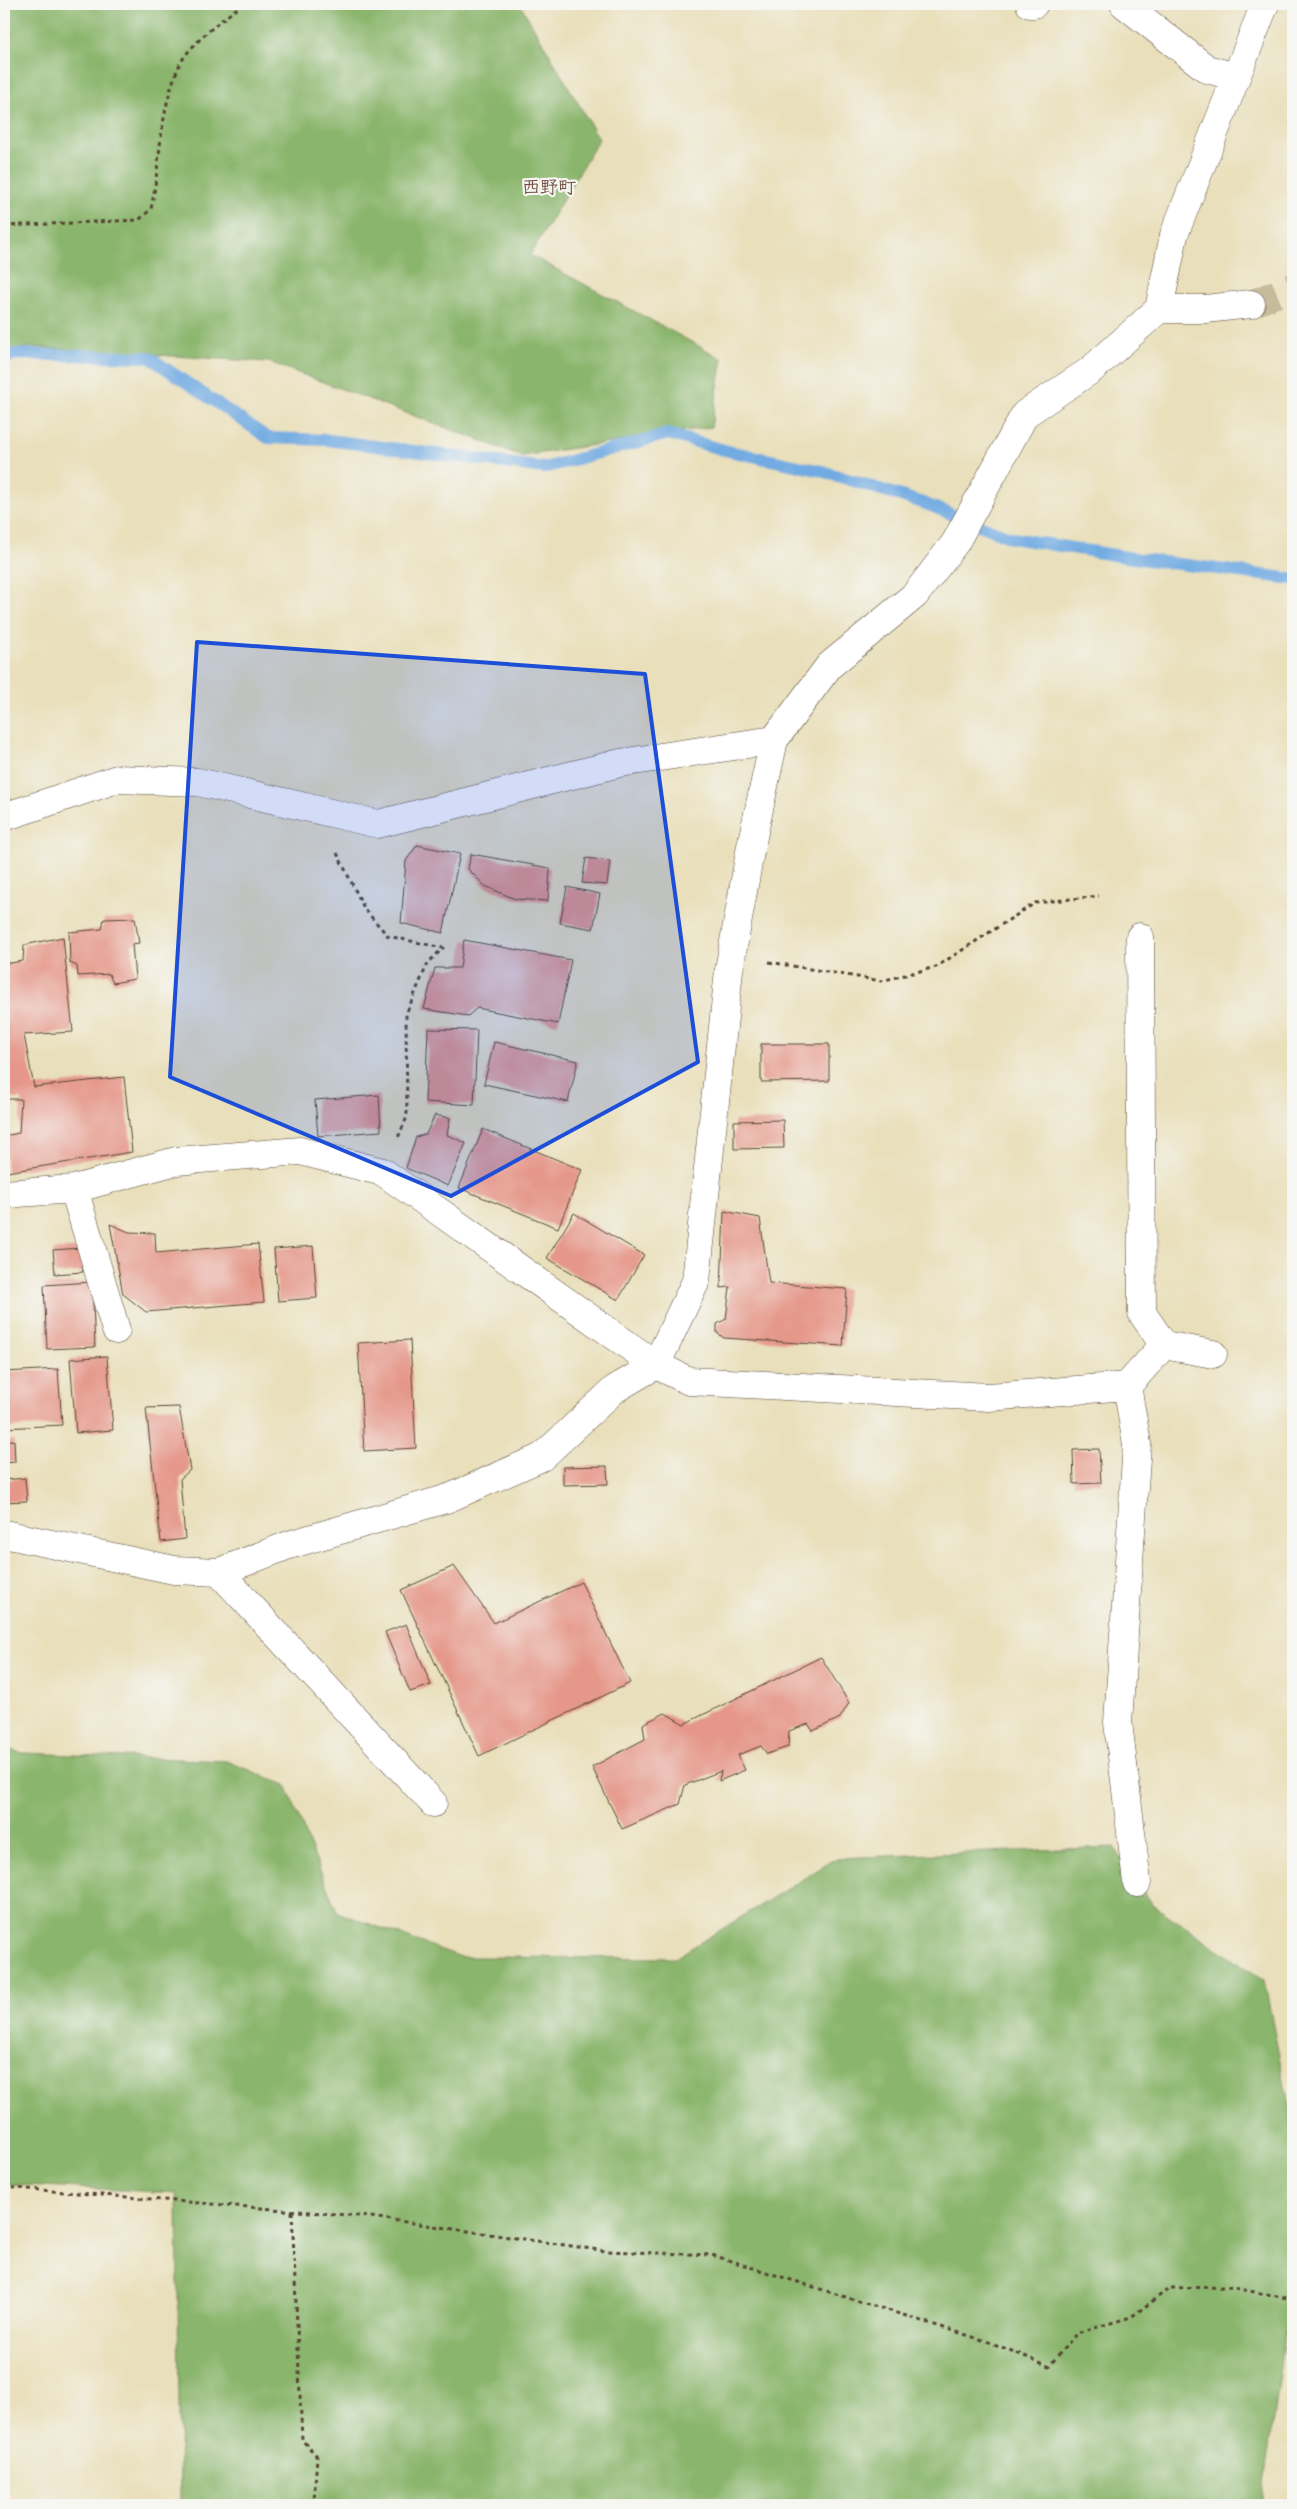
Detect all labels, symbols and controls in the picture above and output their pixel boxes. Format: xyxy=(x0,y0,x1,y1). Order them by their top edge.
district label: 西野町 xyxy=(522,175,576,200)

